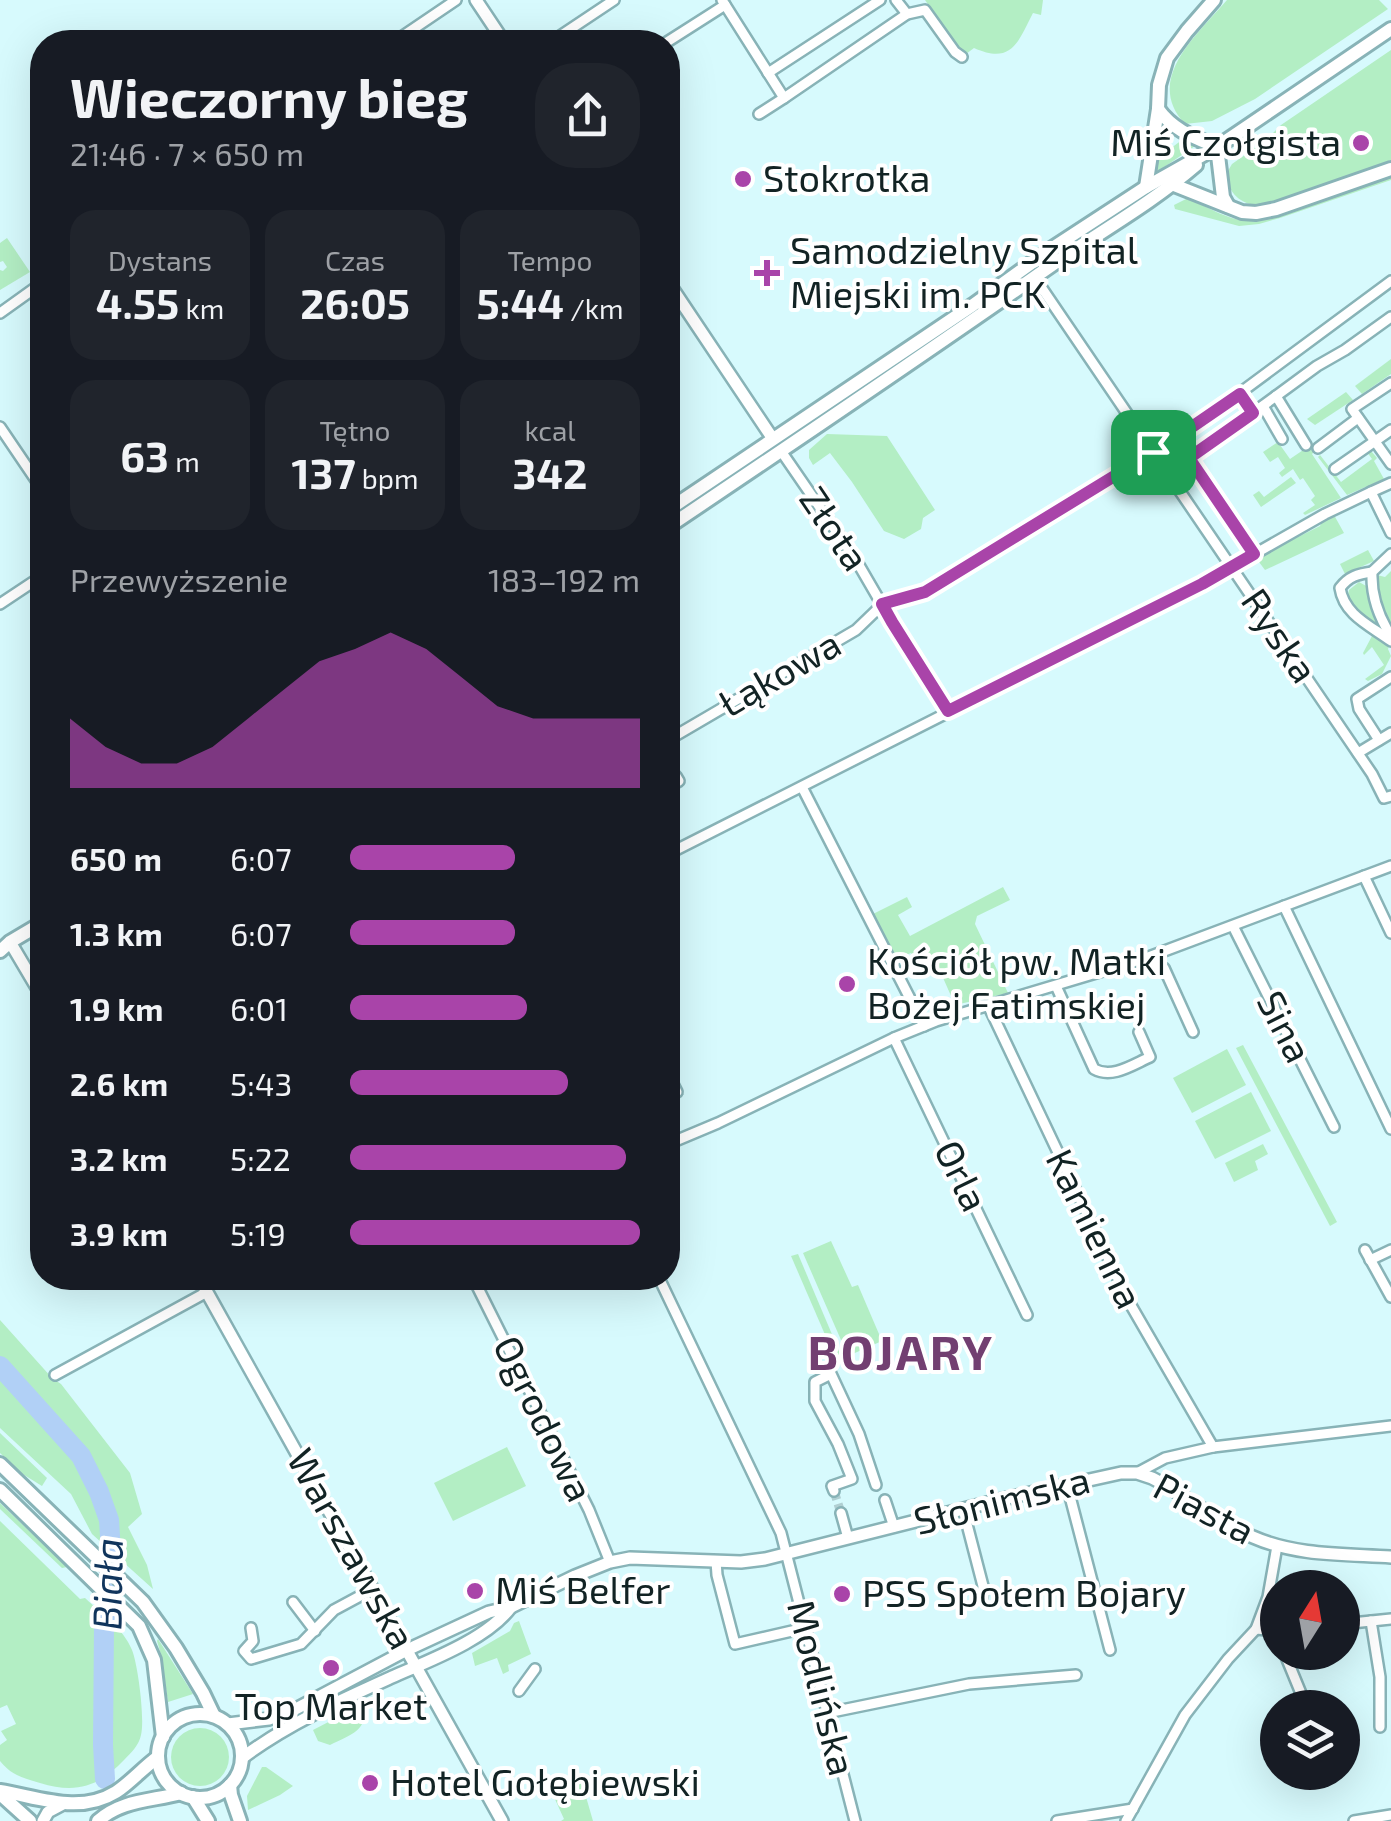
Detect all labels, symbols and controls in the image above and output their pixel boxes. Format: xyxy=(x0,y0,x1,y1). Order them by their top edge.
text: Wieczorny bieg xyxy=(70,63,468,129)
button: share xyxy=(535,63,640,168)
place label: Miś Czołgista xyxy=(1110,118,1341,164)
marker: Miś Czołgista xyxy=(1350,132,1372,154)
text: 21:46 · 7 × 650 m xyxy=(70,134,304,172)
place label: Stokrotka xyxy=(763,154,930,200)
marker: Stokrotka xyxy=(732,168,754,190)
place label: Samodzielny Szpital Miejski im. PCK xyxy=(790,226,1138,316)
text: Dystans xyxy=(108,243,212,277)
text: Czas xyxy=(325,243,385,277)
text: Tempo xyxy=(508,243,592,277)
marker: Samodzielny Szpital Miejski im. PCK xyxy=(754,260,780,286)
text: 4.55 xyxy=(96,277,179,327)
text: 26:05 xyxy=(300,277,410,327)
text: 5:44 xyxy=(476,277,564,327)
text: km xyxy=(179,291,224,325)
text: /km xyxy=(564,291,624,325)
pin xyxy=(1111,410,1196,495)
text: Tętno xyxy=(319,413,391,447)
text: kcal xyxy=(524,413,576,447)
icon: arrive xyxy=(1126,425,1181,480)
text: 63 xyxy=(120,430,169,480)
text: m xyxy=(169,444,200,478)
text: 137 xyxy=(291,447,356,497)
text: 342 xyxy=(513,447,587,497)
text: bpm xyxy=(356,461,419,495)
street label: Złota xyxy=(791,477,880,578)
text: Przewyższenie xyxy=(70,560,288,598)
text: 183–192 m xyxy=(488,560,640,598)
street label: Ryska xyxy=(1233,579,1329,690)
street label: Łąkowa xyxy=(710,619,848,725)
text: 650 m xyxy=(70,839,162,877)
text: 6:07 xyxy=(230,839,292,877)
text: 1.3 km xyxy=(70,914,163,952)
text: 6:07 xyxy=(230,914,292,952)
place label: Kościół pw. Matki Bożej Fatimskiej xyxy=(867,937,1166,1027)
marker: Kościół pw. Matki Bożej Fatimskiej xyxy=(836,973,858,995)
street label: Sina xyxy=(1249,983,1323,1069)
text: 1.9 km xyxy=(70,989,164,1027)
text: 6:01 xyxy=(230,989,288,1027)
text: 2.6 km xyxy=(70,1064,168,1102)
text: 5:43 xyxy=(230,1064,292,1102)
street label: Orla xyxy=(926,1132,999,1218)
text: 3.2 km xyxy=(70,1139,168,1177)
text: 5:22 xyxy=(230,1139,291,1177)
street label: Kamienna xyxy=(1038,1141,1154,1315)
text: 3.9 km xyxy=(70,1214,168,1252)
text: 5:19 xyxy=(230,1214,286,1252)
district label: BOJARY xyxy=(808,1322,994,1380)
street label: Ogrodowa xyxy=(485,1328,605,1508)
street label: Warszawska xyxy=(279,1440,427,1656)
street label: Słonimska xyxy=(909,1455,1094,1543)
street label: Piasta xyxy=(1147,1462,1263,1553)
water label: Biała xyxy=(81,1537,131,1631)
place label: Miś Belfer xyxy=(495,1566,670,1612)
place label: PSS Społem Bojary xyxy=(862,1569,1186,1615)
north arrow xyxy=(1260,1570,1360,1670)
map controls xyxy=(1260,1570,1360,1790)
marker: Miś Belfer xyxy=(464,1580,486,1602)
marker: PSS Społem Bojary xyxy=(831,1583,853,1605)
street label: Modlińska xyxy=(779,1595,867,1780)
marker: Top Market xyxy=(320,1657,342,1679)
place label: Top Market xyxy=(234,1682,428,1728)
button: layers xyxy=(1260,1690,1360,1790)
place label: Hotel Gołębiewski xyxy=(390,1758,700,1804)
marker: Hotel Gołębiewski xyxy=(359,1772,381,1794)

